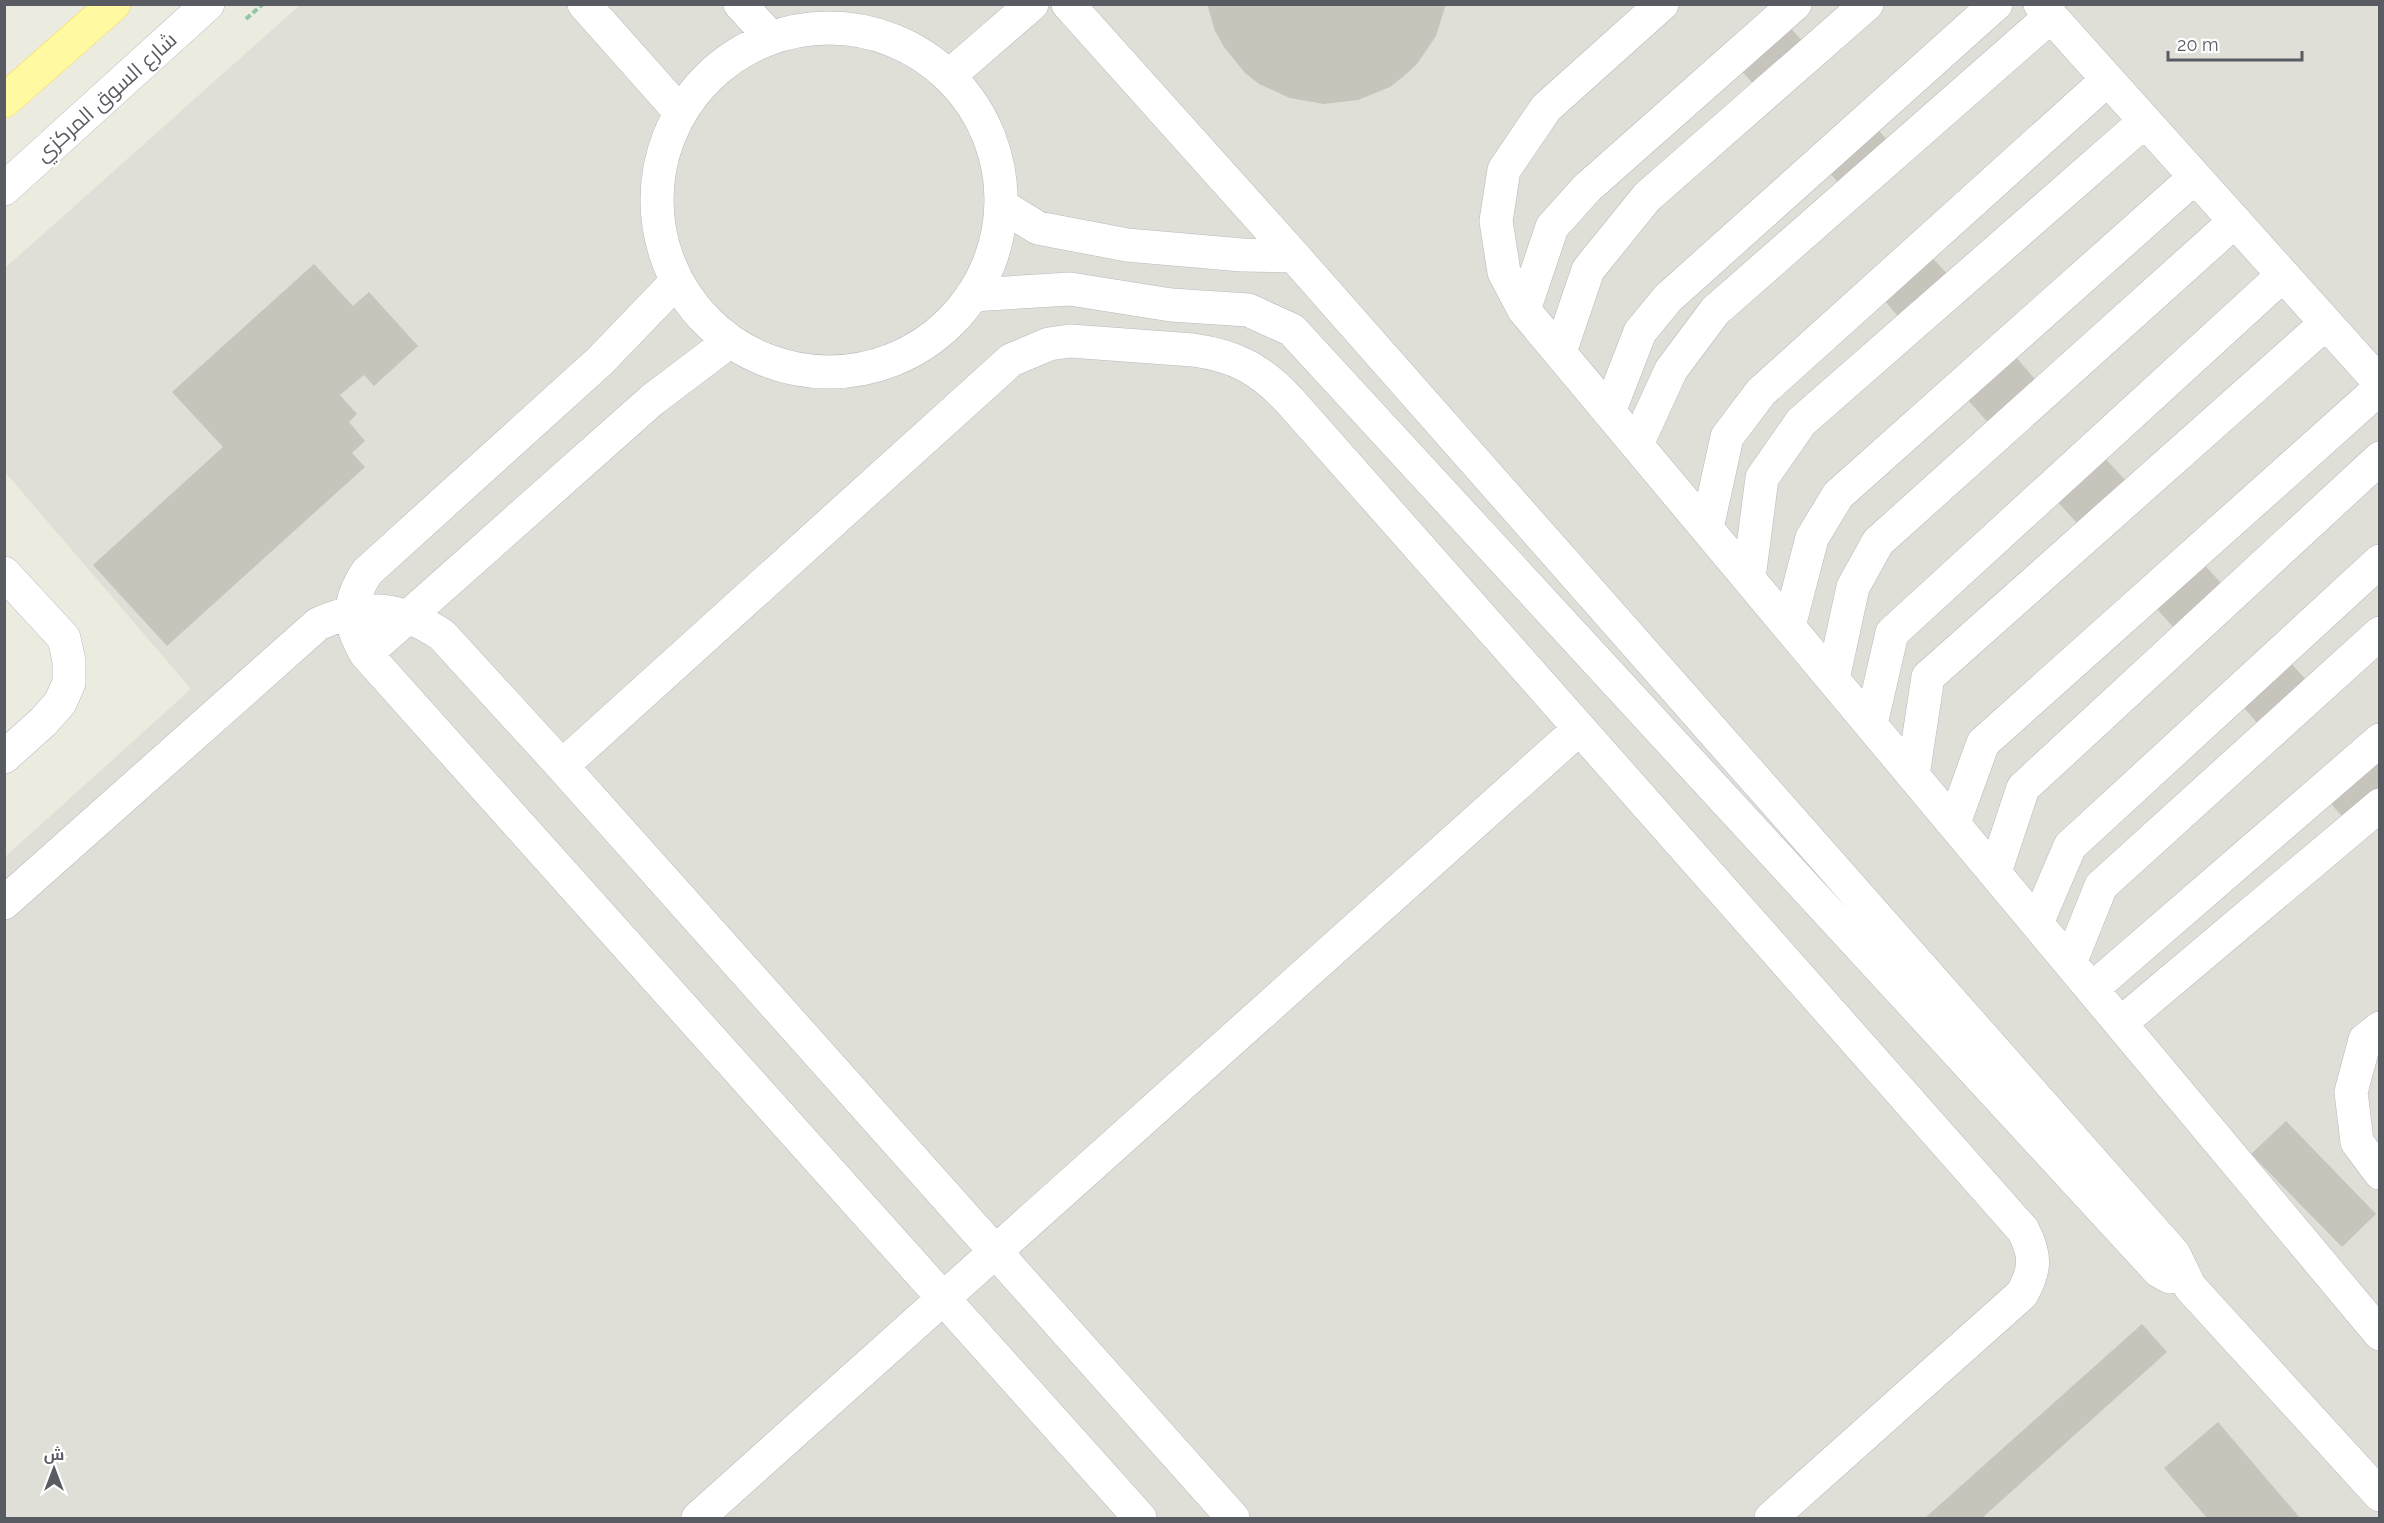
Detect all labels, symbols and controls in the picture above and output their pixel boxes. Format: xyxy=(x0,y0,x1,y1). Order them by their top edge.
scale bar xyxy=(2168,24,2302,62)
street label: شارع السوق المركزي xyxy=(30,27,184,170)
text: 20 m xyxy=(2177,34,2219,55)
north arrow xyxy=(24,1439,84,1499)
text: ش xyxy=(44,1445,64,1464)

